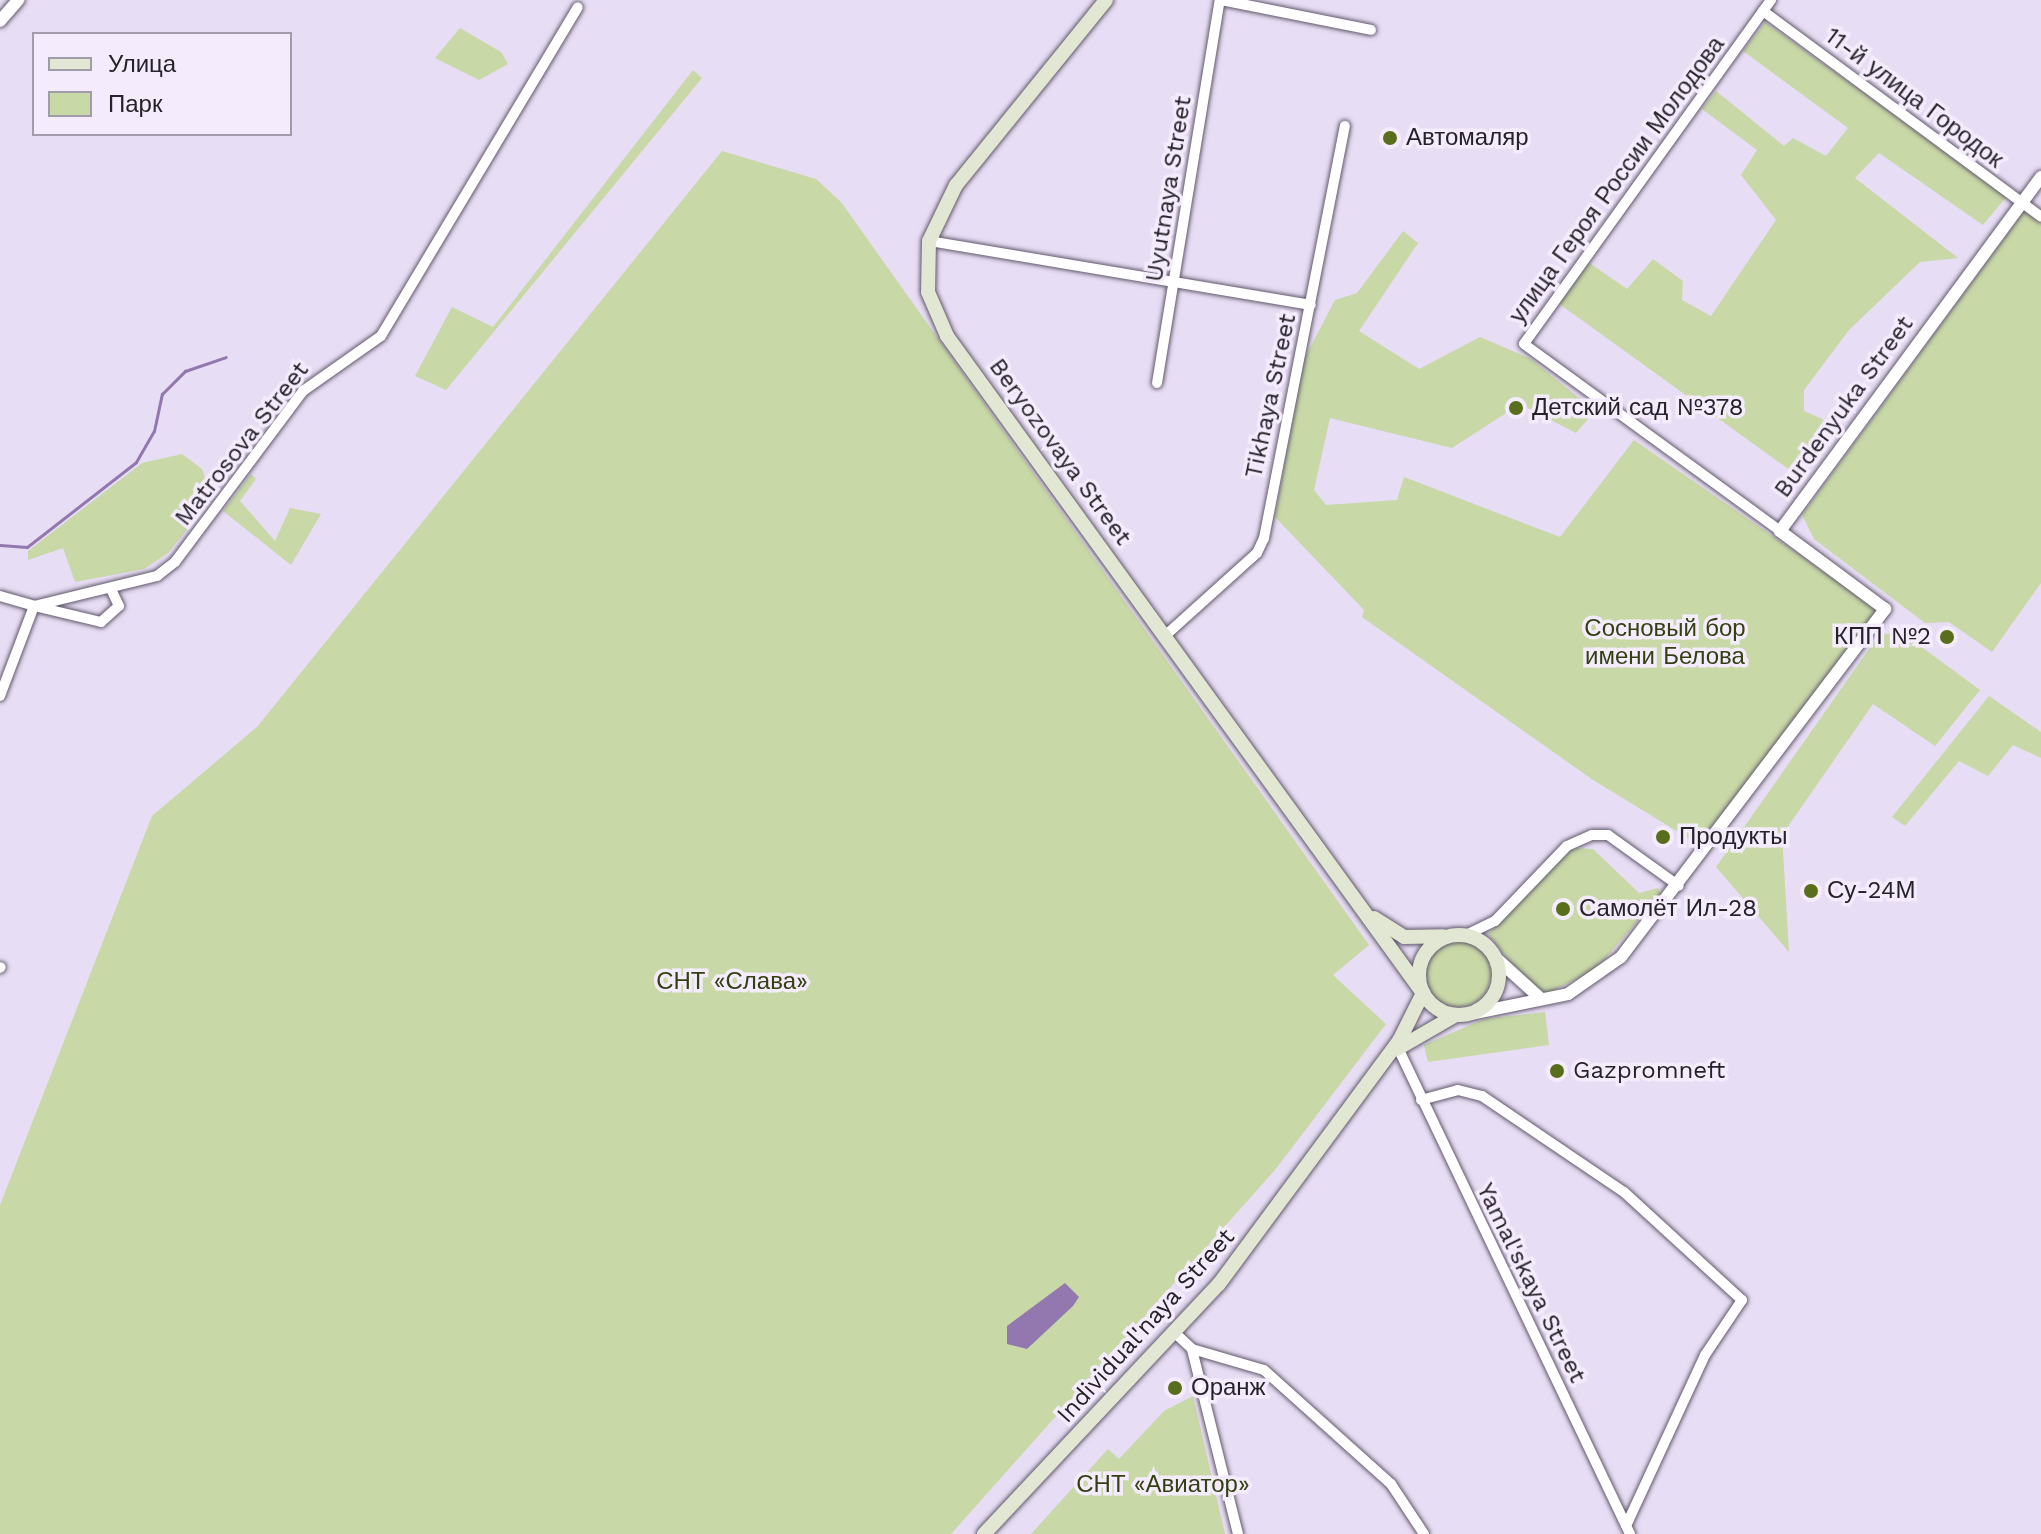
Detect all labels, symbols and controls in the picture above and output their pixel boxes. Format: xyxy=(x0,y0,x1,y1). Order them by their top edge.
street label: 11-й улица Городок xyxy=(1819,22,2009,174)
street label: улица Героя России Молодова xyxy=(1503,31,1731,329)
legend xyxy=(32,32,292,136)
text: Улица xyxy=(108,50,176,78)
text: Парк xyxy=(108,90,162,118)
street label: Uyutnaya Street xyxy=(1140,94,1198,284)
place label: Автомаляр xyxy=(1406,124,1528,152)
marker: Автомаляр xyxy=(1381,129,1399,147)
street label: Burdenyuka Street xyxy=(1768,310,1920,504)
street label: Tikhaya Street xyxy=(1239,311,1303,481)
street label: Beryozovaya Street xyxy=(982,353,1138,551)
street label: Matrosova Street xyxy=(169,356,315,532)
place label: Детский сад №378 xyxy=(1532,394,1744,422)
marker: Детский сад №378 xyxy=(1507,399,1525,417)
park label: Сосновый бор имени Белова xyxy=(1584,615,1746,671)
place label: КПП №2 xyxy=(1834,623,1931,651)
marker: КПП №2 xyxy=(1938,628,1956,646)
place label: Продукты xyxy=(1679,823,1787,851)
marker: Продукты xyxy=(1654,828,1672,846)
place label: Су-24М xyxy=(1827,877,1916,905)
marker: Су-24М xyxy=(1802,882,1820,900)
place label: Самолёт Ил-28 xyxy=(1579,895,1757,923)
marker: Самолёт Ил-28 xyxy=(1554,900,1572,918)
park label: СНТ «Слава» xyxy=(656,968,808,996)
place label: Gazpromneft xyxy=(1573,1057,1725,1085)
marker: Gazpromneft xyxy=(1548,1062,1566,1080)
street label: Yamal'skaya Street xyxy=(1470,1178,1592,1388)
street label: Individual'naya Street xyxy=(1051,1223,1241,1429)
place label: Оранж xyxy=(1191,1374,1266,1402)
marker: Оранж xyxy=(1166,1379,1184,1397)
park label: СНТ «Авиатор» xyxy=(1076,1471,1250,1499)

